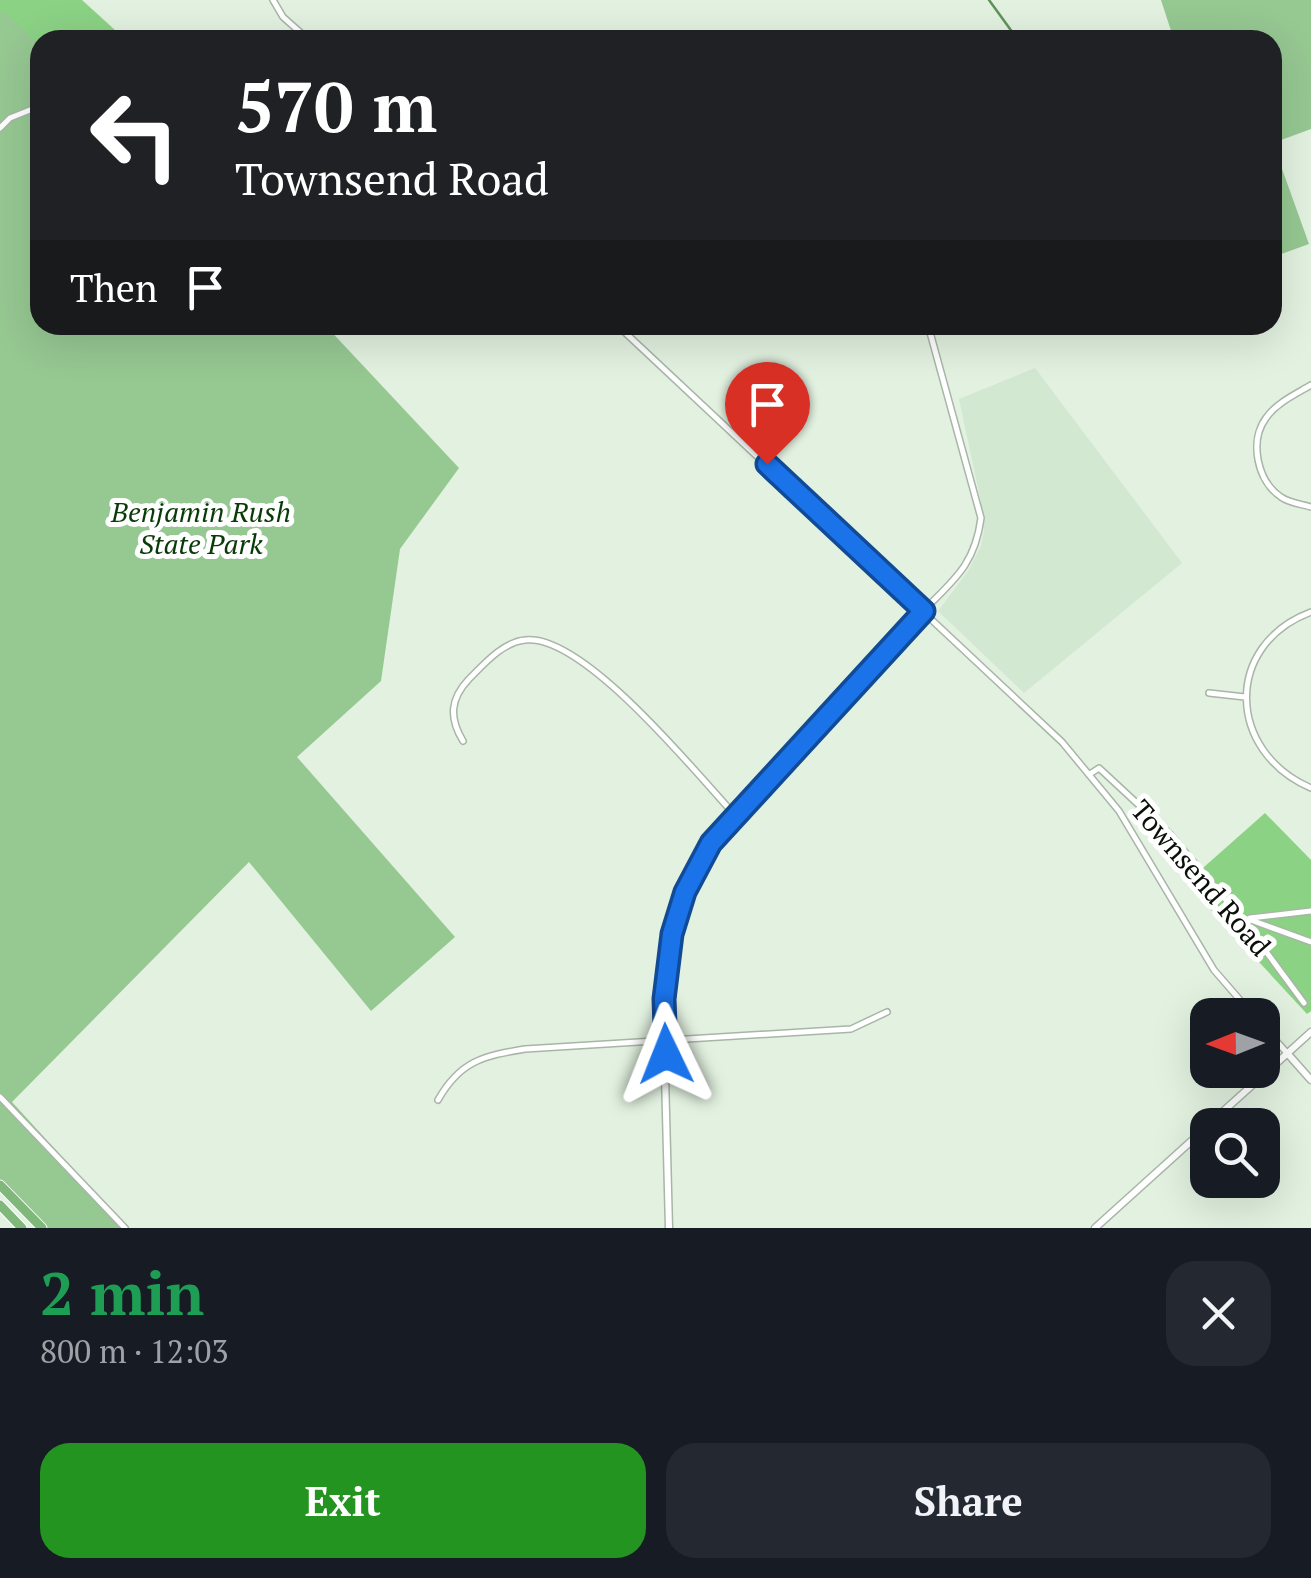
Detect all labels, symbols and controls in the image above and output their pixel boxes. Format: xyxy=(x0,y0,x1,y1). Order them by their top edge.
text: 570 m xyxy=(235,59,437,152)
icon: left xyxy=(70,70,200,200)
text: Townsend Road xyxy=(235,148,549,208)
icon: arrive xyxy=(178,260,233,315)
text: Then xyxy=(70,263,158,313)
pin xyxy=(725,362,810,465)
icon: arrive xyxy=(740,377,795,432)
park label: Benjamin Rush State Park xyxy=(110,493,291,562)
street label: Townsend Road xyxy=(1123,792,1279,964)
north arrow xyxy=(1190,998,1280,1088)
map controls xyxy=(1190,998,1280,1198)
position arrow xyxy=(614,1002,718,1106)
button: search xyxy=(1190,1108,1280,1198)
text: 2 min xyxy=(40,1253,204,1332)
button: close xyxy=(1166,1261,1271,1366)
text: 800 m · 12:03 xyxy=(40,1330,228,1372)
button: Exit xyxy=(40,1443,646,1558)
button: Share xyxy=(666,1443,1271,1558)

